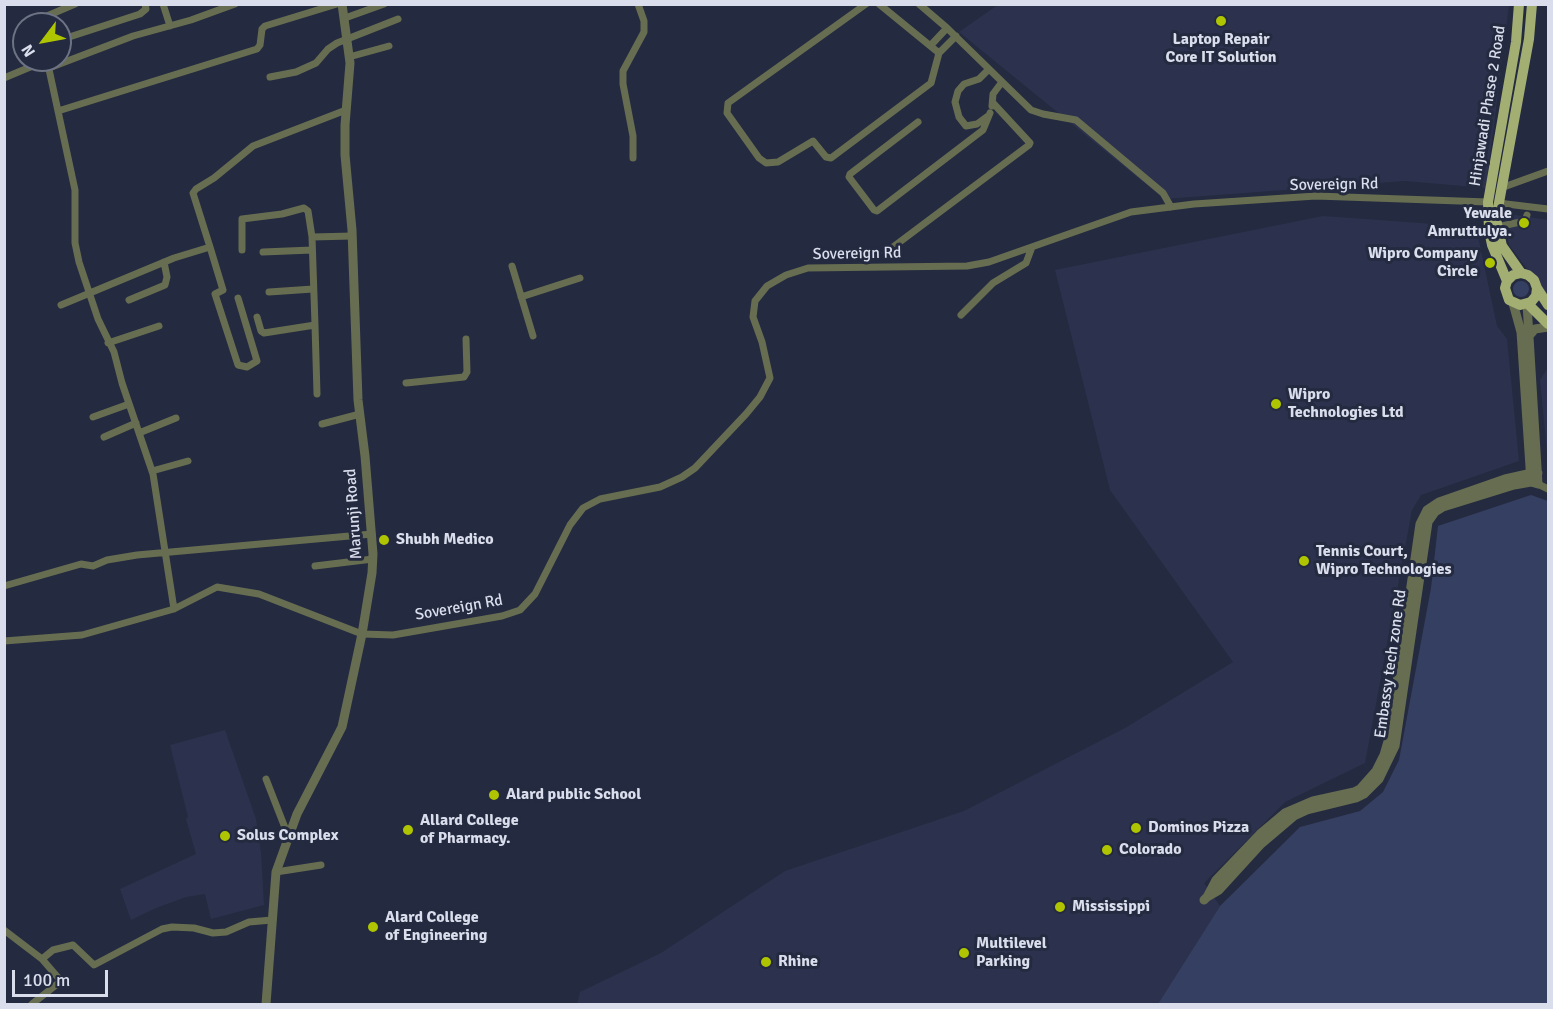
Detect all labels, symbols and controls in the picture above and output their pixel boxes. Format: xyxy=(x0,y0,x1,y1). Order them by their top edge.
north arrow xyxy=(12,12,72,72)
marker: Laptop Repair Core IT Solution xyxy=(1214,14,1228,28)
street label: Hinjawadi Phase 2 Road xyxy=(1466,24,1510,188)
place label: Laptop Repair Core IT Solution xyxy=(1165,30,1277,68)
text: N xyxy=(17,40,40,61)
street label: Sovereign Rd xyxy=(1290,175,1378,195)
place label: Yewale Amruttulya. xyxy=(1428,204,1512,242)
marker: Yewale Amruttulya. xyxy=(1517,216,1531,230)
street label: Sovereign Rd xyxy=(813,244,901,264)
place label: Wipro Company Circle xyxy=(1368,244,1478,282)
marker: Wipro Company Circle xyxy=(1483,256,1497,270)
place label: Wipro Technologies Ltd xyxy=(1288,385,1404,423)
marker: Wipro Technologies Ltd xyxy=(1269,397,1283,411)
street label: Marunji Road xyxy=(341,468,367,560)
place label: Shubh Medico xyxy=(396,530,494,550)
marker: Shubh Medico xyxy=(377,533,391,547)
place label: Tennis Court, Wipro Technologies xyxy=(1316,542,1451,580)
marker: Tennis Court, Wipro Technologies xyxy=(1297,554,1311,568)
street label: Embassy tech zone Rd xyxy=(1371,588,1411,740)
street label: Sovereign Rd xyxy=(414,591,504,625)
place label: Alard public School xyxy=(506,785,641,805)
marker: Alard public School xyxy=(487,788,501,802)
place label: Allard College of Pharmacy. xyxy=(420,811,519,849)
place label: Dominos Pizza xyxy=(1148,818,1249,838)
marker: Dominos Pizza xyxy=(1129,821,1143,835)
marker: Allard College of Pharmacy. xyxy=(401,823,415,837)
place label: Solus Complex xyxy=(237,826,338,846)
marker: Solus Complex xyxy=(218,829,232,843)
place label: Colorado xyxy=(1119,840,1182,860)
marker: Colorado xyxy=(1100,843,1114,857)
place label: Mississippi xyxy=(1072,897,1150,917)
marker: Mississippi xyxy=(1053,900,1067,914)
place label: Alard College of Engineering xyxy=(385,908,487,946)
marker: Alard College of Engineering xyxy=(366,920,380,934)
place label: Multilevel Parking xyxy=(976,934,1047,972)
marker: Multilevel Parking xyxy=(957,946,971,960)
place label: Rhine xyxy=(778,952,818,972)
marker: Rhine xyxy=(759,955,773,969)
scale bar xyxy=(15,958,111,996)
text: 100 m xyxy=(23,969,70,991)

